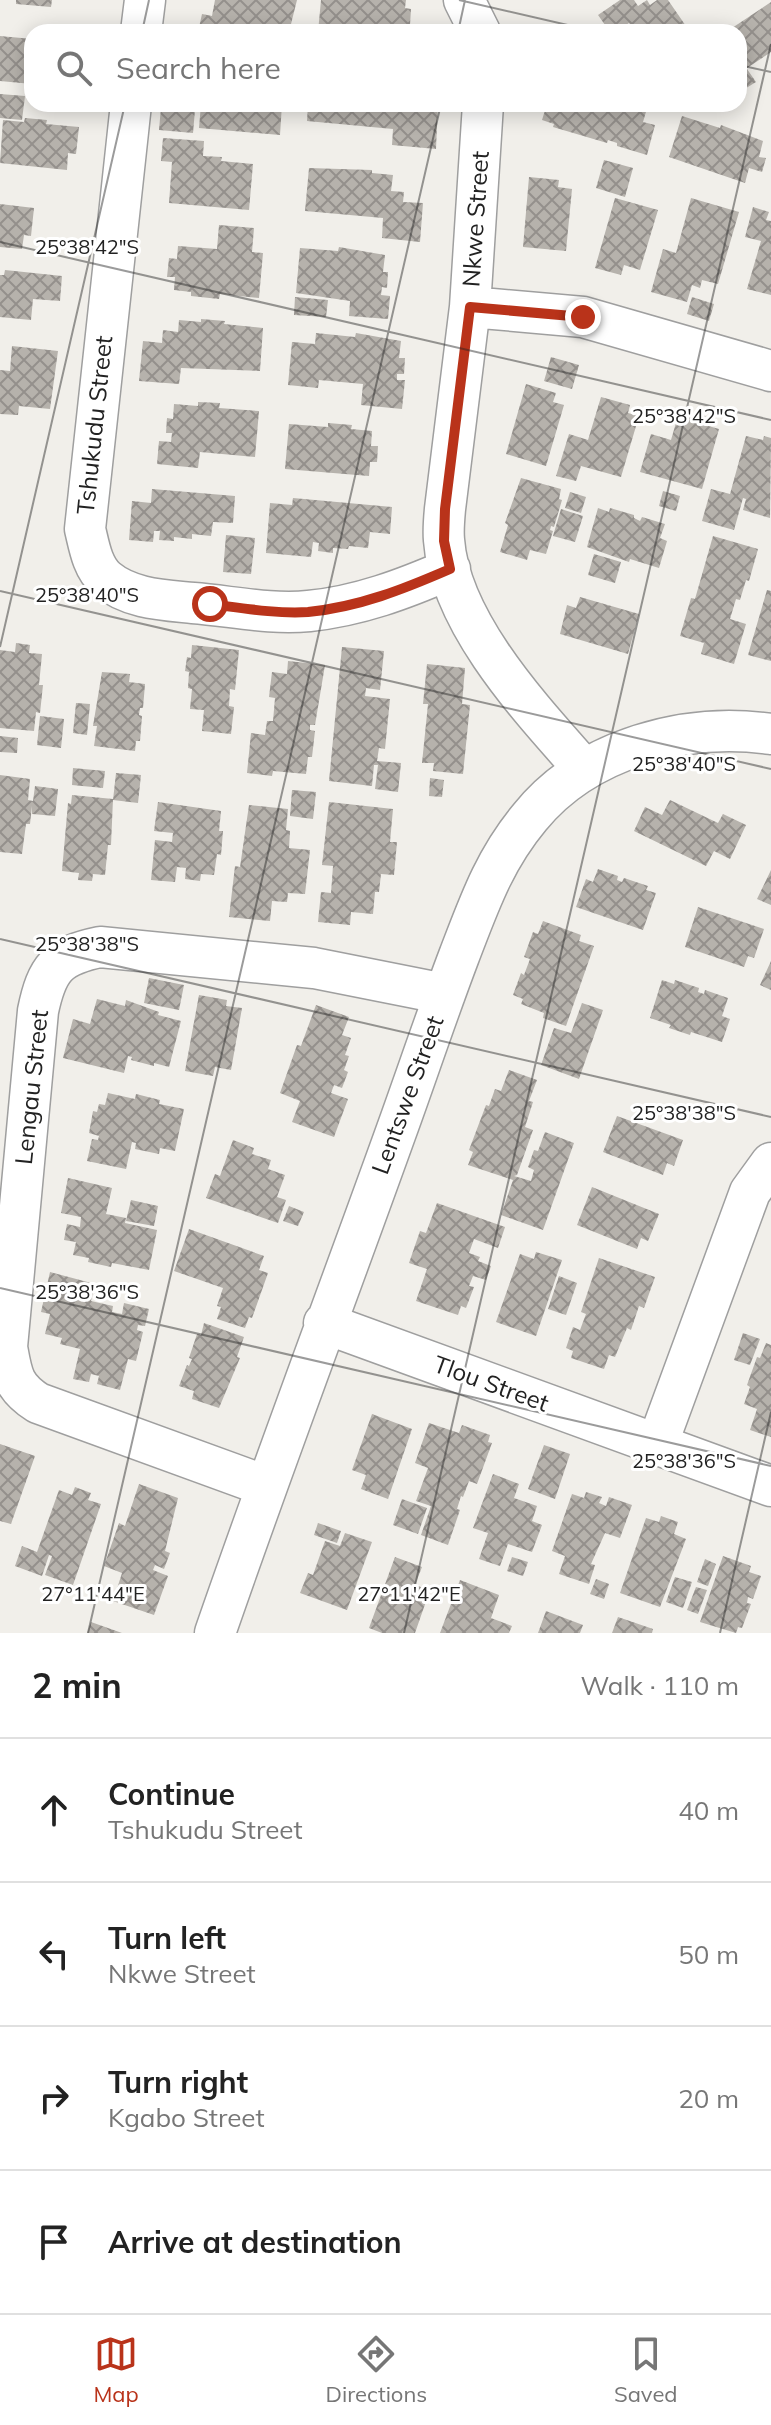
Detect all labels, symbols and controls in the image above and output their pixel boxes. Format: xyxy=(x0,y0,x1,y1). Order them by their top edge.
search box xyxy=(24,24,747,112)
icon: search xyxy=(52,46,96,90)
text: Search here xyxy=(116,49,281,87)
street label: Nkwe Street xyxy=(455,150,495,288)
text: 25°38'42"S xyxy=(35,234,139,259)
route end xyxy=(565,299,601,335)
street label: Tshukudu Street xyxy=(70,334,118,516)
text: 25°38'42"S xyxy=(632,403,736,428)
text: 25°38'40"S xyxy=(35,582,139,607)
route start xyxy=(192,586,228,622)
text: 25°38'40"S xyxy=(632,751,736,776)
text: 25°38'38"S xyxy=(35,931,139,956)
street label: Lengau Street xyxy=(8,1008,54,1166)
street label: Lentswe Street xyxy=(364,1011,450,1178)
text: 25°38'38"S xyxy=(632,1100,736,1125)
text: 25°38'36"S xyxy=(35,1279,139,1304)
street label: Tlou Street xyxy=(430,1348,553,1418)
text: 25°38'36"S xyxy=(632,1448,736,1473)
text: 27°11'44"E xyxy=(41,1581,145,1606)
text: 27°11'42"E xyxy=(357,1581,461,1606)
text: 2 min xyxy=(32,1664,122,1707)
text: Walk · 110 m xyxy=(580,1669,739,1702)
text: Continue xyxy=(108,1775,235,1813)
icon: ahead xyxy=(32,1788,76,1832)
text: 40 m xyxy=(678,1794,739,1827)
text: Tshukudu Street xyxy=(108,1813,303,1846)
text: Turn left xyxy=(108,1919,226,1957)
icon: left xyxy=(32,1932,76,1976)
text: 50 m xyxy=(678,1938,739,1971)
text: Nkwe Street xyxy=(108,1957,256,1990)
text: Turn right xyxy=(108,2063,248,2101)
icon: right xyxy=(32,2076,76,2120)
text: 20 m xyxy=(678,2082,739,2115)
text: Kgabo Street xyxy=(108,2101,265,2134)
icon: arrive xyxy=(32,2220,76,2264)
text: Arrive at destination xyxy=(108,2223,402,2261)
tab: Map xyxy=(93,2332,139,2408)
tab: Directions xyxy=(326,2332,427,2408)
tab: Saved xyxy=(614,2332,678,2408)

